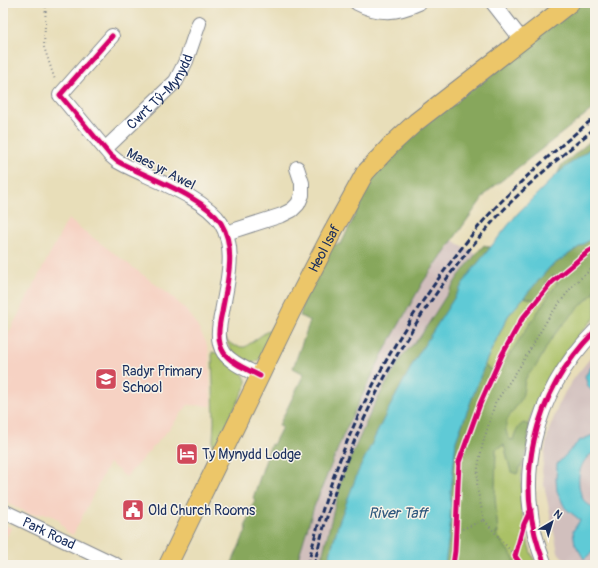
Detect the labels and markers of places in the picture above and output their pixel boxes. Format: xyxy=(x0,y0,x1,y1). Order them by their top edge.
place label: Radyr Primary School xyxy=(122,363,202,396)
school or university icon: Radyr Primary School xyxy=(93,366,119,392)
hotel icon: Ty Mynydd Lodge xyxy=(174,441,200,467)
place label: Ty Mynydd Lodge xyxy=(202,446,301,463)
public building icon: Old Church Rooms xyxy=(120,497,146,523)
place label: Old Church Rooms xyxy=(148,502,256,519)

